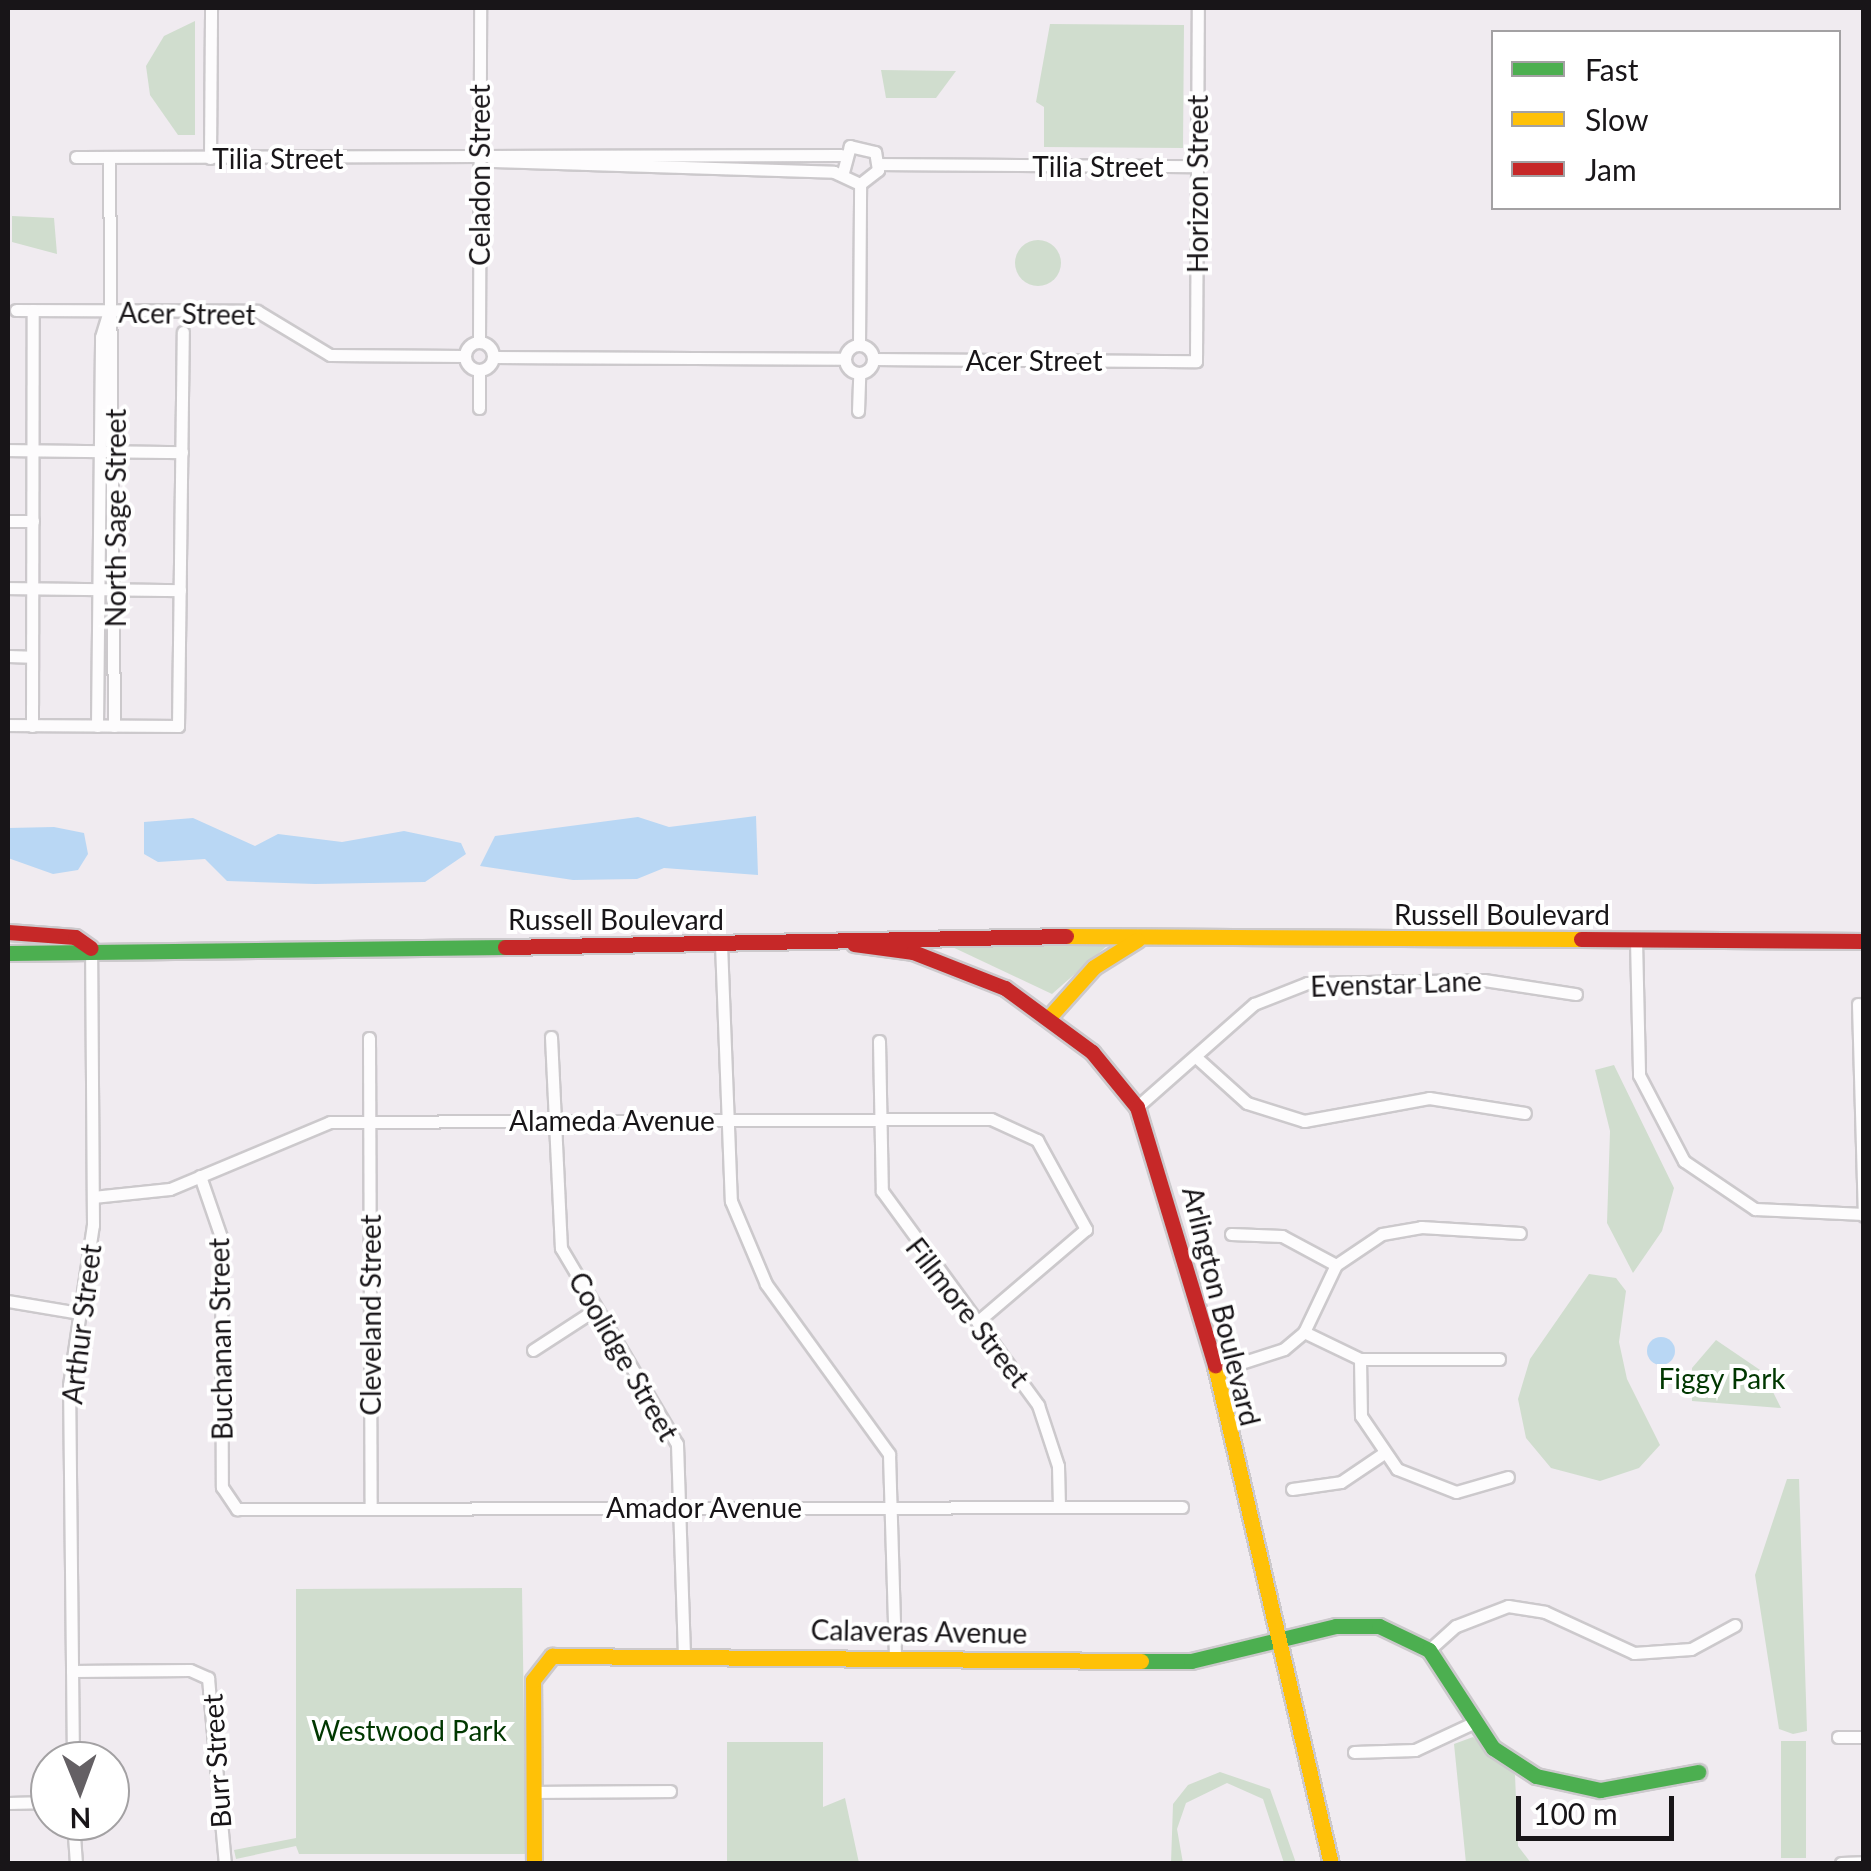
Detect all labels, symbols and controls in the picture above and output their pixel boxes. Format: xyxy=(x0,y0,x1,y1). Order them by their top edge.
legend xyxy=(1491,30,1841,210)
text: Fast xyxy=(1585,51,1639,87)
street label: Celadon Street xyxy=(462,84,496,266)
street label: Horizon Street xyxy=(1180,95,1214,273)
text: Slow xyxy=(1585,101,1648,137)
street label: Tilia Street xyxy=(212,141,344,175)
street label: Tilia Street xyxy=(1032,149,1164,183)
text: Jam xyxy=(1585,151,1637,187)
street label: Acer Street xyxy=(118,295,256,331)
street label: Acer Street xyxy=(965,343,1103,377)
street label: North Sage Street xyxy=(98,409,132,627)
street label: Russell Boulevard xyxy=(1394,897,1610,931)
street label: Russell Boulevard xyxy=(508,902,724,936)
street label: Evenstar Lane xyxy=(1309,963,1483,1003)
street label: Alameda Avenue xyxy=(509,1103,715,1137)
street label: Arlington Boulevard xyxy=(1176,1183,1268,1429)
street label: Cleveland Street xyxy=(353,1214,387,1416)
street label: Fillmore Street xyxy=(899,1231,1037,1393)
street label: Buchanan Street xyxy=(201,1238,239,1440)
street label: Arthur Street xyxy=(54,1242,108,1406)
street label: Coolidge Street xyxy=(562,1266,686,1446)
park label: Figgy Park xyxy=(1658,1361,1786,1395)
street label: Amador Avenue xyxy=(605,1490,803,1524)
street label: Calaveras Avenue xyxy=(810,1612,1028,1650)
street label: Burr Street xyxy=(195,1693,237,1829)
park label: Westwood Park xyxy=(311,1713,507,1747)
north arrow xyxy=(30,1741,130,1841)
scale bar xyxy=(1521,1776,1678,1838)
text: 100 m xyxy=(1533,1795,1618,1831)
text: N xyxy=(69,1802,92,1836)

